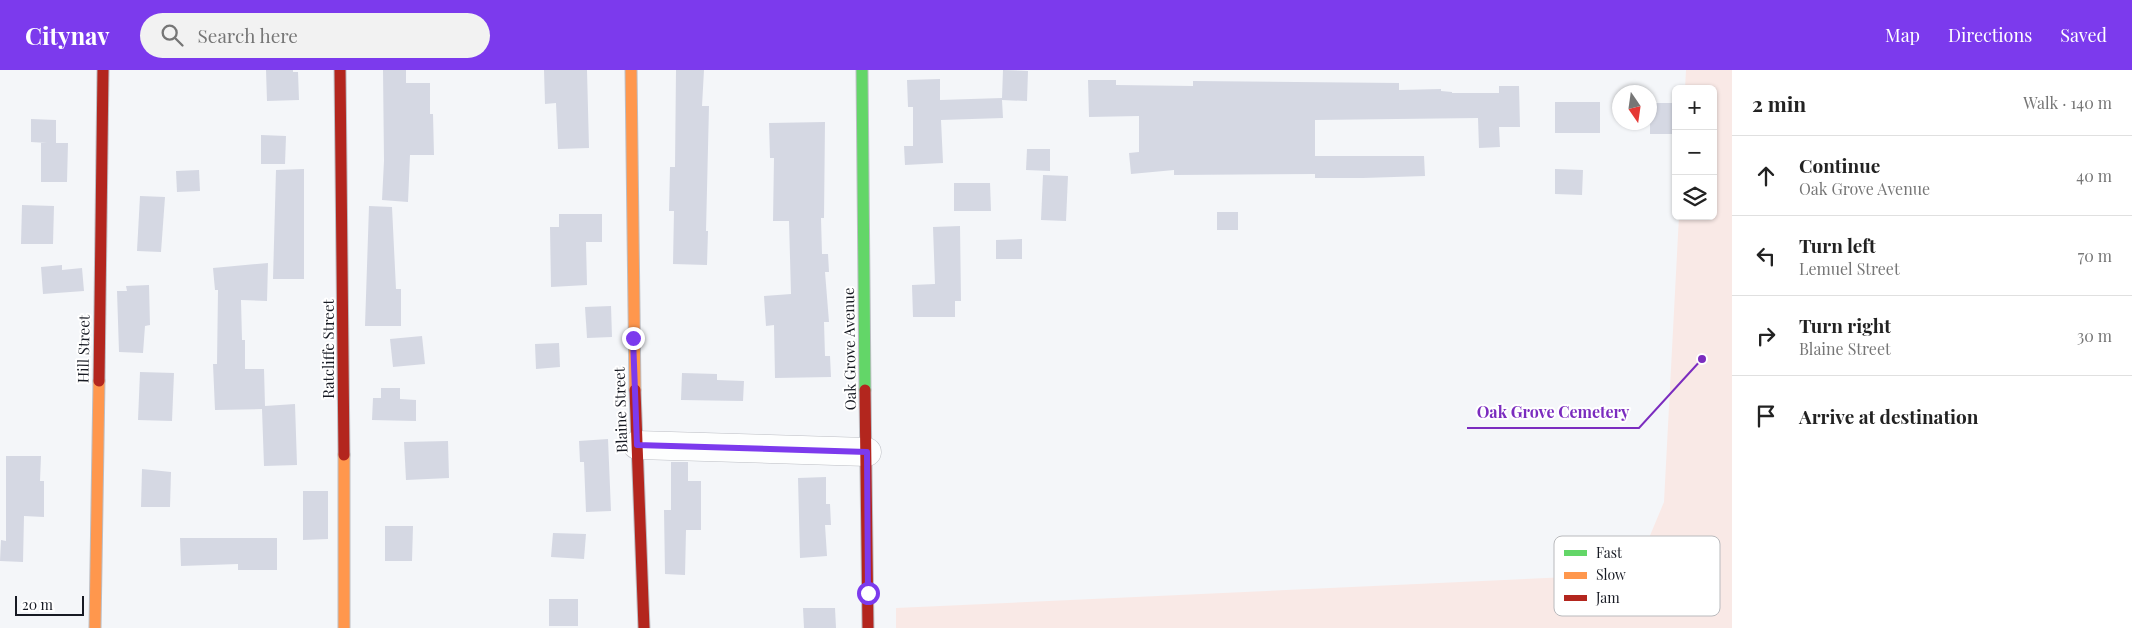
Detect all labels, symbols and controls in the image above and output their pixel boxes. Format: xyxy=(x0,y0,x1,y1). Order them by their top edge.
search box xyxy=(140,13,490,58)
text: Citynav xyxy=(25,19,110,51)
icon: search xyxy=(158,21,186,49)
text: Search here xyxy=(198,22,298,48)
text: Map xyxy=(1885,23,1920,47)
text: Directions xyxy=(1948,23,2032,47)
text: Saved xyxy=(2060,23,2107,47)
north arrow xyxy=(1612,85,1657,130)
map controls xyxy=(1672,85,1717,220)
button: + xyxy=(1672,85,1717,130)
text: 2 min xyxy=(1752,89,1806,117)
text: Walk · 140 m xyxy=(2023,92,2112,113)
button: − xyxy=(1672,130,1717,175)
text: Continue xyxy=(1799,152,1880,178)
icon: ahead xyxy=(1752,162,1780,190)
text: 40 m xyxy=(2076,165,2112,186)
button: layers xyxy=(1672,175,1717,220)
text: Oak Grove Avenue xyxy=(1799,178,1930,199)
text: Turn left xyxy=(1799,232,1876,258)
icon: left xyxy=(1752,242,1780,270)
text: 70 m xyxy=(2078,245,2112,266)
text: Lemuel Street xyxy=(1799,258,1900,279)
street label: Oak Grove Avenue xyxy=(838,287,860,411)
street label: Ratcliffe Street xyxy=(318,299,338,399)
text: Turn right xyxy=(1799,312,1891,338)
street label: Hill Street xyxy=(72,314,94,383)
icon: right xyxy=(1752,322,1780,350)
text: 30 m xyxy=(2077,325,2112,346)
route end xyxy=(622,327,645,350)
text: Blaine Street xyxy=(1799,338,1891,359)
street label: Blaine Street xyxy=(608,366,631,453)
callout: Oak Grove Cemetery xyxy=(1467,397,1639,428)
text: Oak Grove Cemetery xyxy=(1477,401,1630,422)
icon: arrive xyxy=(1752,402,1780,430)
text: Arrive at destination xyxy=(1799,403,1979,429)
legend xyxy=(1554,536,1720,616)
text: Fast xyxy=(1596,543,1623,562)
text: Slow xyxy=(1596,565,1626,584)
route start xyxy=(857,582,880,605)
text: Jam xyxy=(1595,588,1620,607)
scale bar xyxy=(15,593,84,616)
text: 20 m xyxy=(22,595,53,614)

